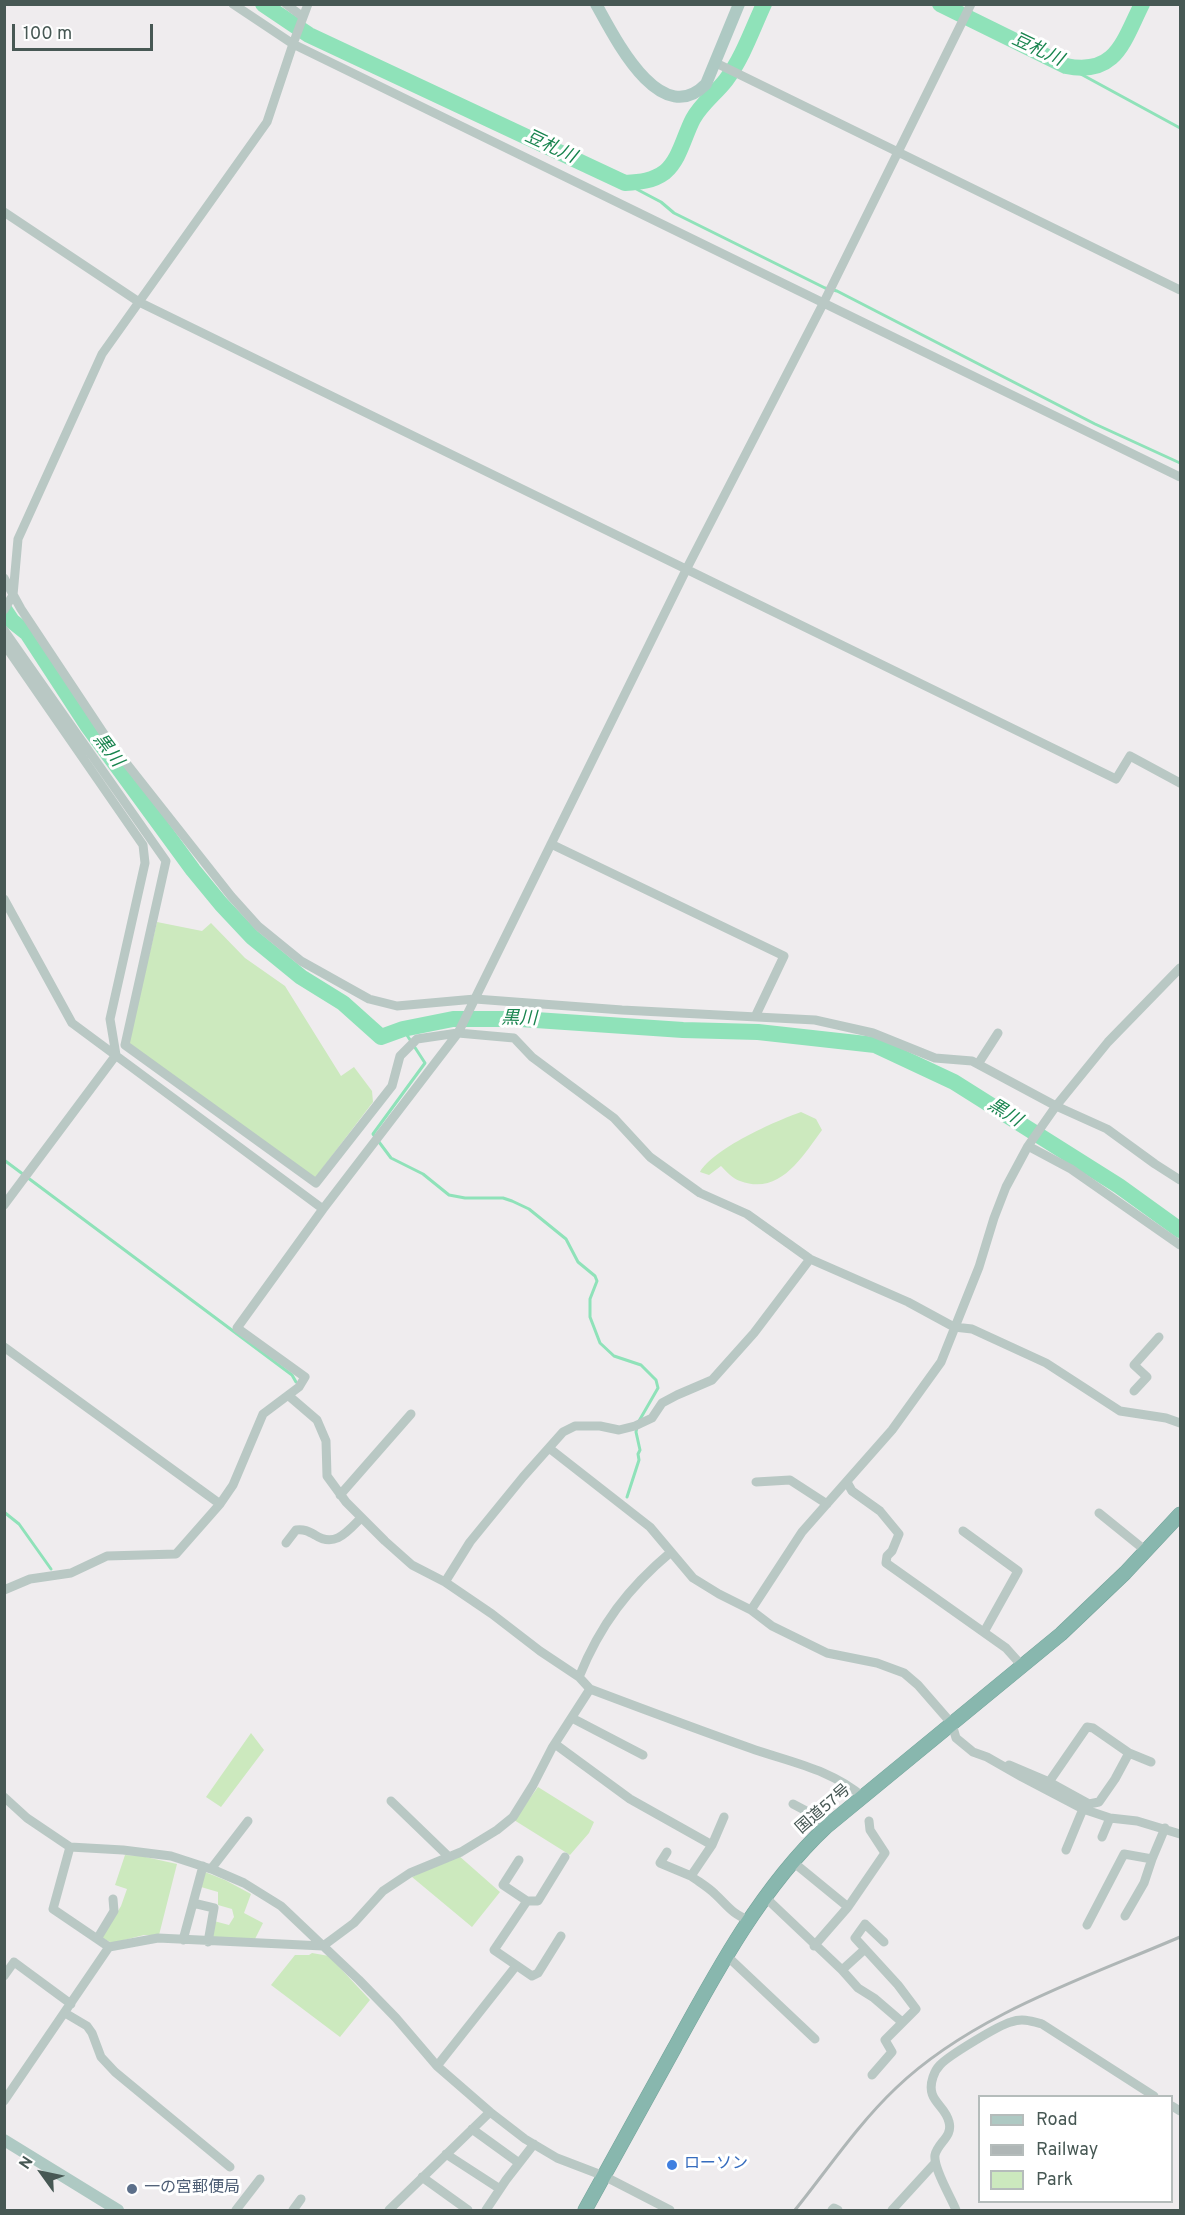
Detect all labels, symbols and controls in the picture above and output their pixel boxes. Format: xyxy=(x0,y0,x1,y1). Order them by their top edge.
scale bar xyxy=(15,12,156,50)
text: 100 m xyxy=(23,23,72,46)
water label: 豆札川 xyxy=(1008,30,1066,72)
water label: 豆札川 xyxy=(521,127,579,169)
water label: 黒川 xyxy=(88,730,126,772)
water label: 黒川 xyxy=(501,1009,537,1031)
water label: 黒川 xyxy=(983,1095,1025,1133)
street label: 国道57号 xyxy=(793,1781,855,1839)
legend xyxy=(978,2095,1173,2203)
text: Road xyxy=(1036,2109,1078,2132)
text: Railway xyxy=(1036,2139,1098,2162)
north arrow xyxy=(12,2143,72,2203)
text: N xyxy=(15,2153,38,2173)
place label: ローソン xyxy=(684,2155,748,2175)
marker: ローソン xyxy=(665,2158,679,2172)
text: Park xyxy=(1036,2169,1073,2192)
place label: 一の宮郵便局 xyxy=(144,2179,240,2199)
marker: 一の宮郵便局 xyxy=(125,2182,139,2196)

